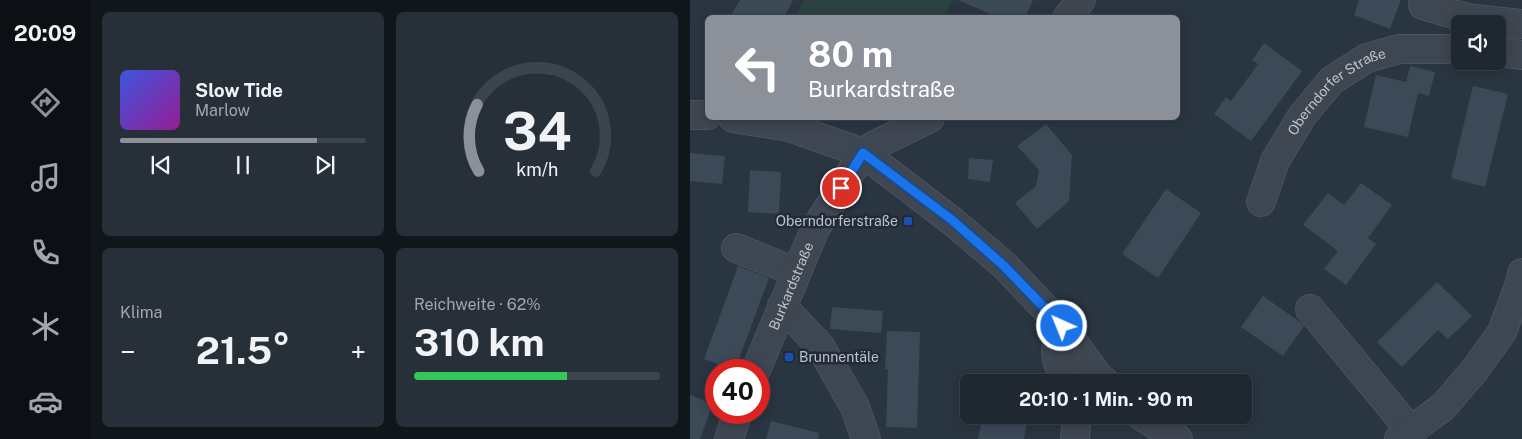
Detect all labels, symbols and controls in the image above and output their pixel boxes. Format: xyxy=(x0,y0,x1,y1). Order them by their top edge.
map controls xyxy=(1451,15,1506,70)
button: sound xyxy=(1451,15,1506,70)
text: 20:09 xyxy=(14,20,76,46)
text: 80 m xyxy=(808,34,893,75)
icon: left xyxy=(725,35,790,100)
street label: Oberndorfer Straße xyxy=(1284,45,1387,138)
text: Burkardstraße xyxy=(808,76,955,102)
text: Slow Tide xyxy=(195,79,283,101)
icon: directions xyxy=(28,85,63,120)
text: Marlow xyxy=(195,101,250,120)
text: 34 xyxy=(503,101,571,162)
icon: previous xyxy=(147,151,175,179)
icon: pause xyxy=(229,151,257,179)
icon: next xyxy=(311,151,339,179)
text: km/h xyxy=(516,159,558,180)
icon: music xyxy=(28,160,63,195)
pin xyxy=(820,167,862,209)
icon: arrive xyxy=(827,174,855,202)
place label: Oberndorferstraße xyxy=(776,213,898,229)
marker: Oberndorferstraße xyxy=(902,215,914,227)
icon: phone xyxy=(28,235,63,270)
street label: Burkardstraße xyxy=(766,240,817,332)
text: Reichweite · 62% xyxy=(414,295,541,314)
position arrow xyxy=(1035,299,1087,351)
text: Klima xyxy=(120,303,162,322)
icon: climate xyxy=(28,309,63,344)
text: 310 km xyxy=(414,320,545,365)
text: 21.5° xyxy=(196,328,290,373)
text: − xyxy=(120,335,136,368)
text: + xyxy=(350,335,366,368)
place label: Brunnentäle xyxy=(799,349,879,365)
marker: Brunnentäle xyxy=(783,351,795,363)
speed limit sign: 40 xyxy=(705,359,770,424)
icon: car xyxy=(28,384,63,419)
text: 20:10 · 1 Min. · 90 m xyxy=(1019,388,1193,410)

